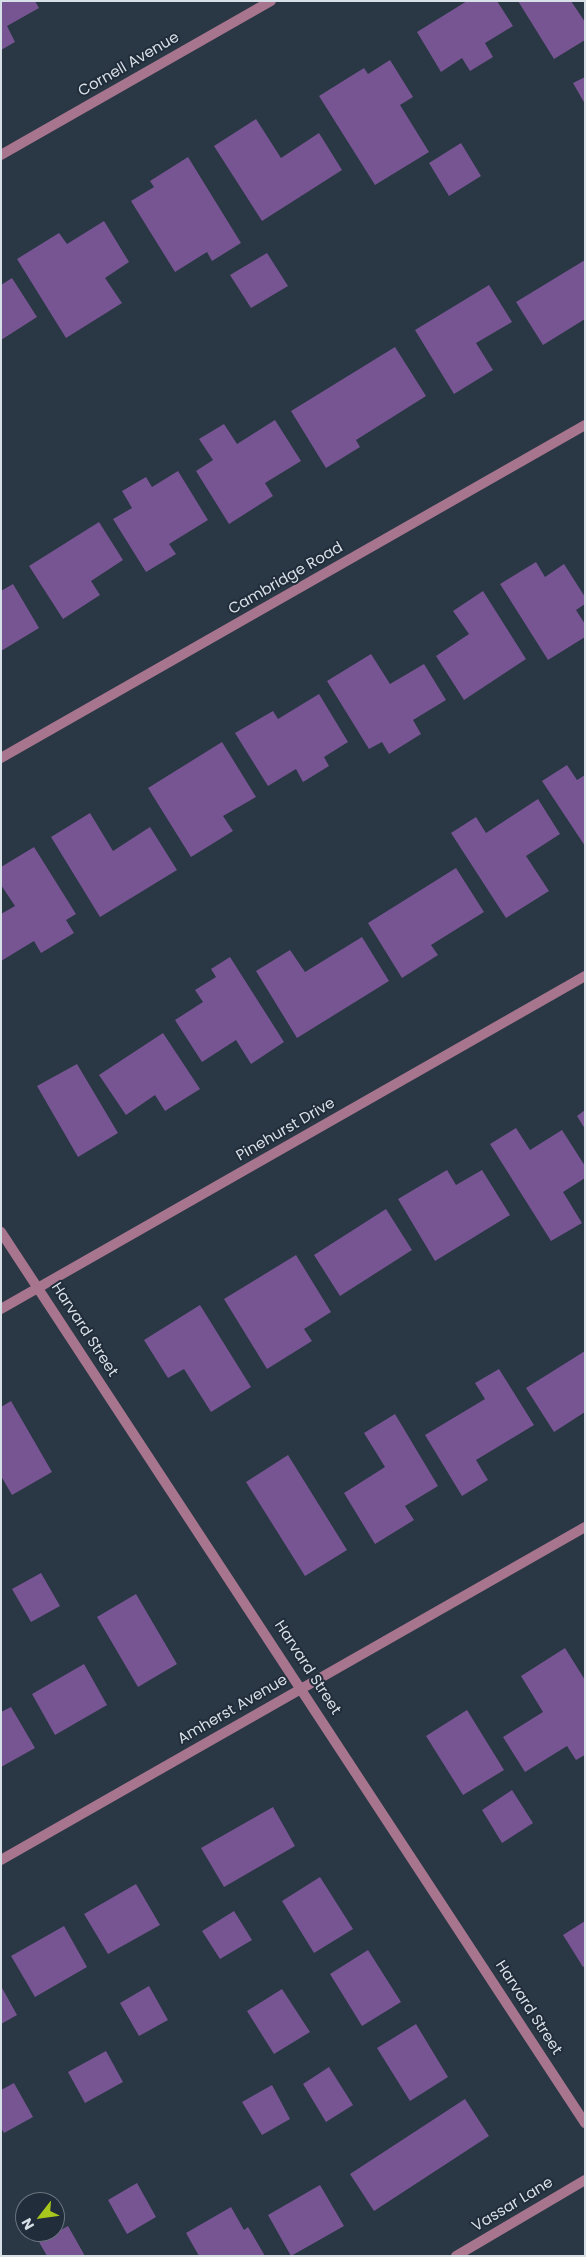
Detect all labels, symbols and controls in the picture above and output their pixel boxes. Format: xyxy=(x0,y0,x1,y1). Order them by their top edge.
street label: Cornell Avenue xyxy=(75,29,183,101)
street label: Cambridge Road xyxy=(226,539,346,619)
street label: Pinehurst Drive xyxy=(233,1094,339,1166)
street label: Harvard Street xyxy=(47,1280,121,1380)
street label: Harvard Street xyxy=(270,1618,344,1718)
street label: Amherst Avenue xyxy=(175,1671,291,1749)
street label: Harvard Street xyxy=(491,1958,565,2058)
street label: Vassar Lane xyxy=(469,2174,557,2236)
north arrow xyxy=(15,2192,65,2242)
text: N xyxy=(17,2214,39,2234)

